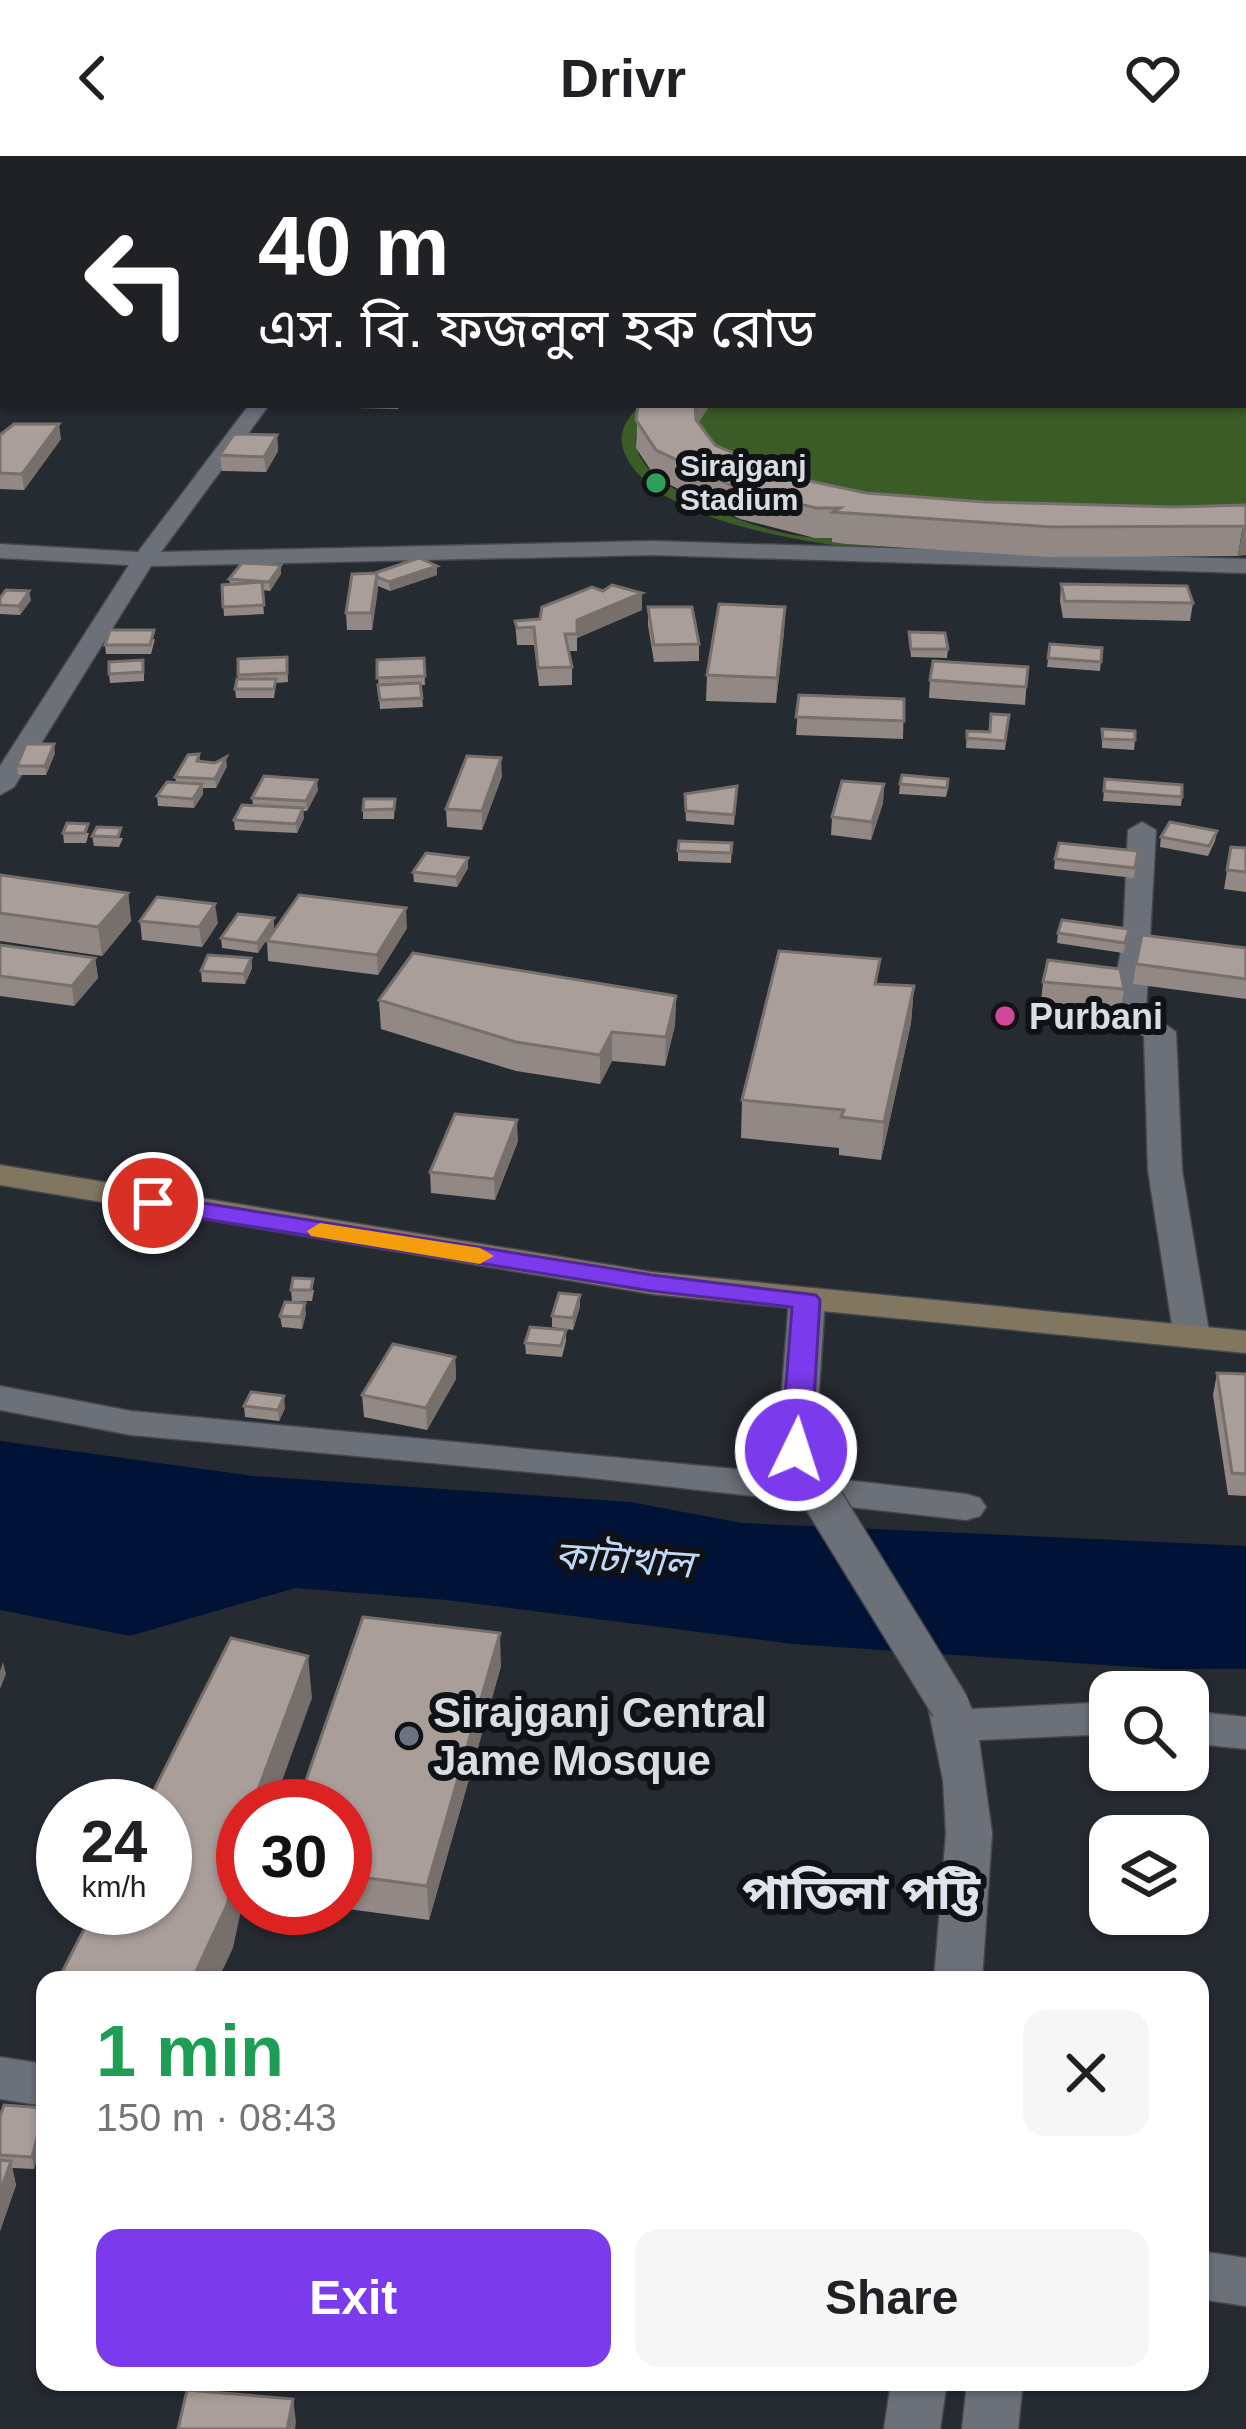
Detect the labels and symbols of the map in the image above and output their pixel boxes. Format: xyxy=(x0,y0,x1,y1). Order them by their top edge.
place label: Sirajganj Stadium xyxy=(680,449,807,516)
marker: Sirajganj Stadium xyxy=(643,470,669,496)
place label: Purbani xyxy=(1029,996,1163,1037)
marker: Purbani xyxy=(992,1003,1018,1029)
pin xyxy=(102,1152,204,1254)
position arrow xyxy=(733,1387,859,1513)
water label: কাটাখাল xyxy=(554,1532,701,1586)
place label: Sirajganj Central Jame Mosque xyxy=(433,1689,767,1784)
marker: Sirajganj Central Jame Mosque xyxy=(396,1723,422,1749)
speed limit sign: 30 xyxy=(216,1779,372,1935)
district label: পাতিলা পট্টি xyxy=(742,1865,981,1919)

